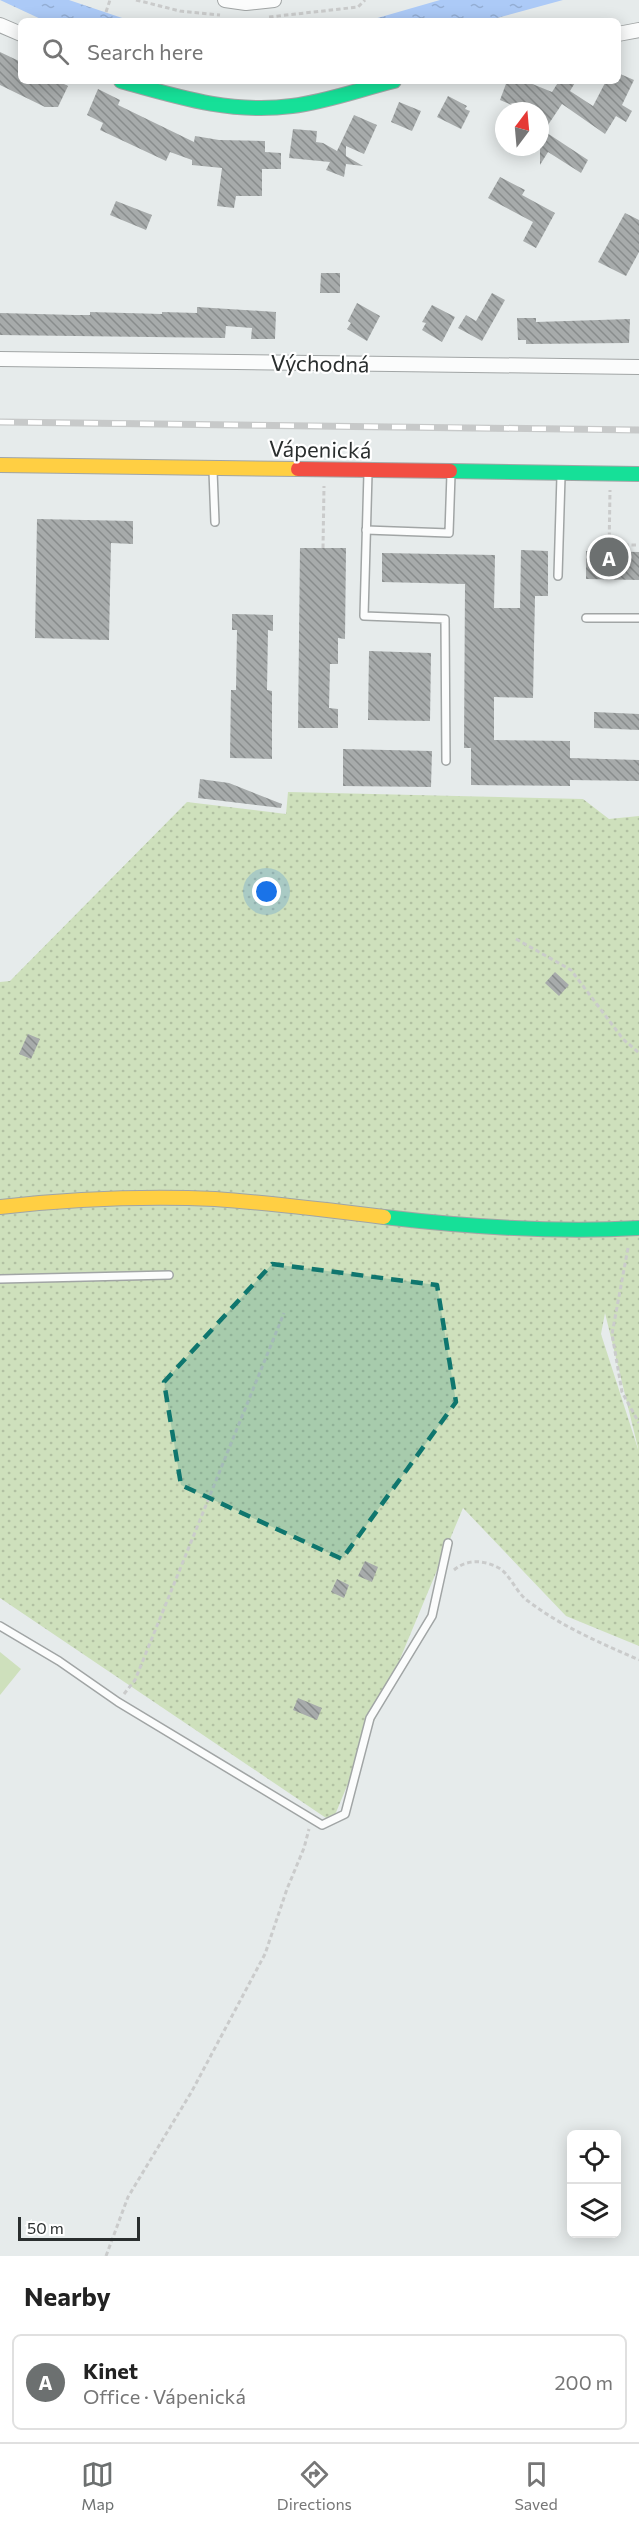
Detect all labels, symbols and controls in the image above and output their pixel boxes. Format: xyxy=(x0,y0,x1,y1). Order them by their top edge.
search box xyxy=(18,18,621,84)
icon: search xyxy=(39,35,72,68)
text: Search here xyxy=(87,38,203,65)
north arrow xyxy=(495,102,549,156)
street label: Východná xyxy=(270,349,370,377)
street label: Vápenická xyxy=(269,435,371,463)
pin: A xyxy=(590,534,628,580)
your location xyxy=(252,877,281,906)
map controls xyxy=(567,2130,621,2238)
button: locate xyxy=(567,2130,621,2184)
button: layers xyxy=(567,2184,621,2238)
scale bar xyxy=(18,2214,140,2242)
text: 50 m xyxy=(27,2218,64,2237)
text: Nearby xyxy=(24,2280,111,2311)
text: Kinet xyxy=(83,2357,138,2384)
text: A xyxy=(38,2370,53,2394)
text: 200 m xyxy=(555,2370,613,2394)
text: Office · Vápenická xyxy=(83,2384,246,2408)
tab: Map xyxy=(81,2458,114,2513)
tab: Directions xyxy=(277,2458,352,2513)
tab: Saved xyxy=(514,2458,558,2513)

